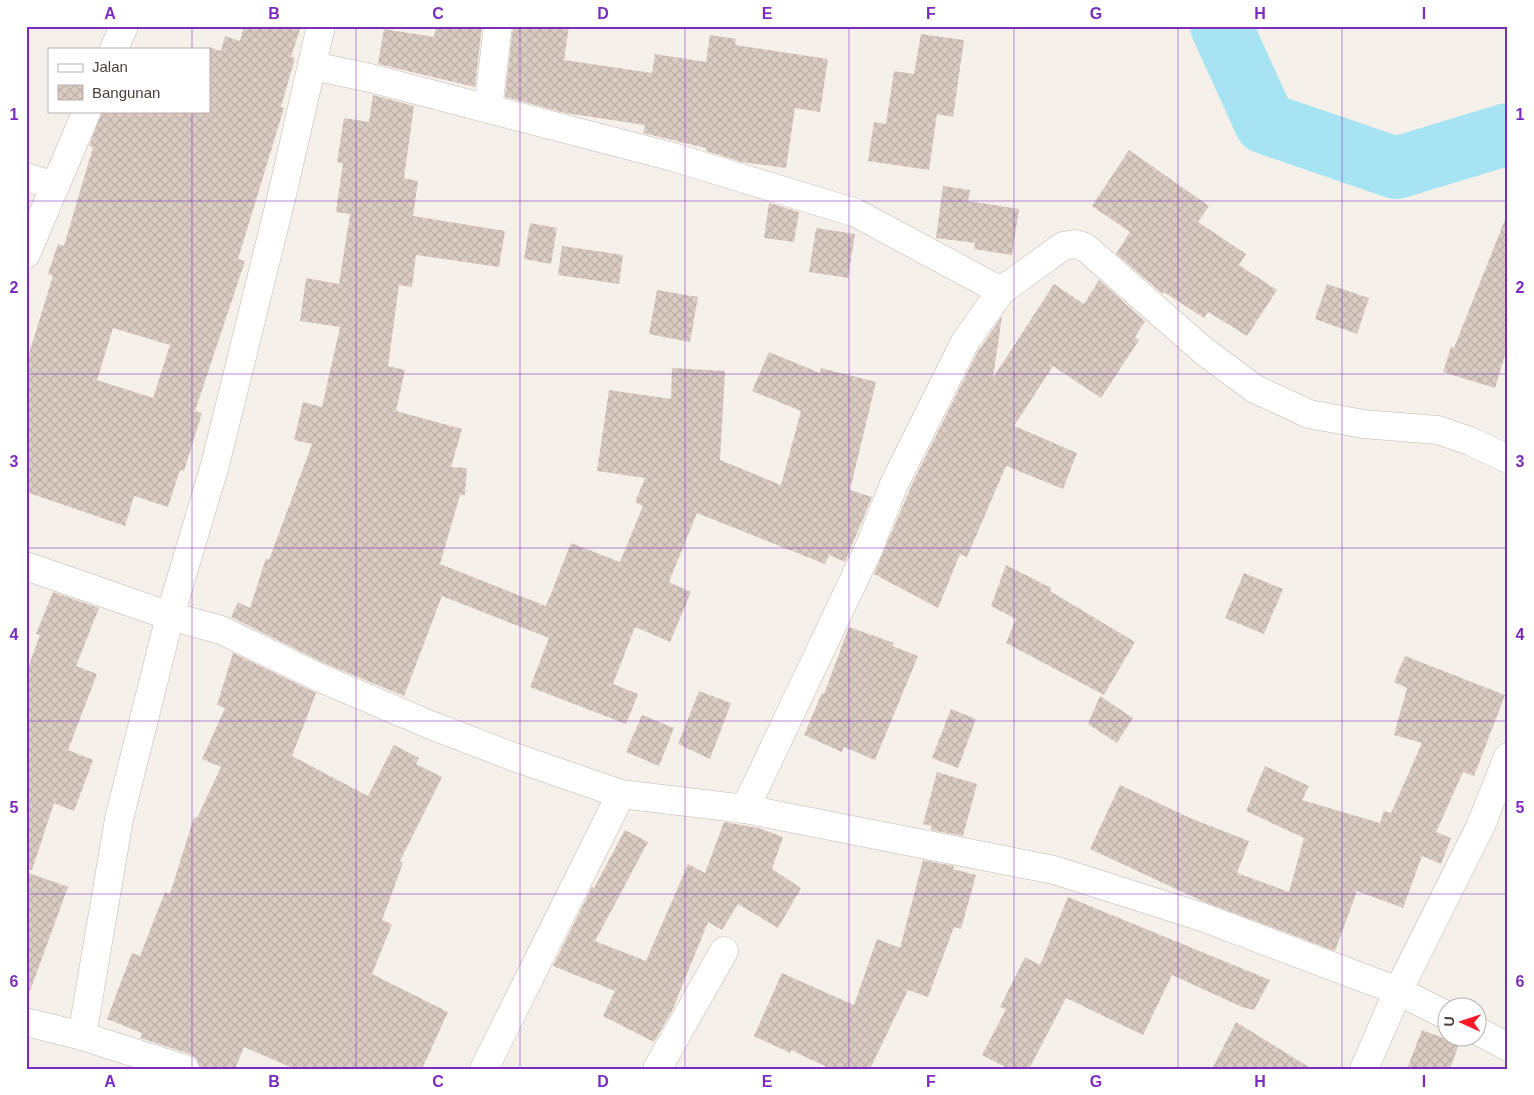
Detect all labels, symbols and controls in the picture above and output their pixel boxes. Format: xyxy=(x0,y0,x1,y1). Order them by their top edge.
text: A xyxy=(104,5,116,22)
text: B xyxy=(268,5,280,22)
text: C xyxy=(432,5,444,22)
text: D xyxy=(597,5,609,22)
text: E xyxy=(762,5,773,22)
text: F xyxy=(926,5,936,22)
text: G xyxy=(1090,5,1102,22)
text: H xyxy=(1254,5,1266,22)
text: I xyxy=(1422,5,1426,22)
legend xyxy=(48,48,210,112)
text: Jalan xyxy=(92,58,128,75)
text: Bangunan xyxy=(92,84,160,101)
text: 1 xyxy=(10,106,19,123)
text: 1 xyxy=(1516,106,1525,123)
text: 2 xyxy=(10,279,19,296)
text: 2 xyxy=(1516,279,1525,296)
text: 3 xyxy=(10,453,19,470)
text: 3 xyxy=(1516,453,1525,470)
text: 4 xyxy=(10,626,19,643)
text: 4 xyxy=(1516,626,1525,643)
text: 5 xyxy=(10,799,19,816)
text: 5 xyxy=(1516,799,1525,816)
text: 6 xyxy=(10,973,19,990)
text: 6 xyxy=(1516,973,1525,990)
north arrow xyxy=(1436,998,1486,1048)
text: U xyxy=(1441,1016,1457,1027)
text: A xyxy=(104,1073,116,1090)
text: B xyxy=(268,1073,280,1090)
text: C xyxy=(432,1073,444,1090)
text: D xyxy=(597,1073,609,1090)
text: E xyxy=(762,1073,773,1090)
text: F xyxy=(926,1073,936,1090)
text: G xyxy=(1090,1073,1102,1090)
text: H xyxy=(1254,1073,1266,1090)
text: I xyxy=(1422,1073,1426,1090)

